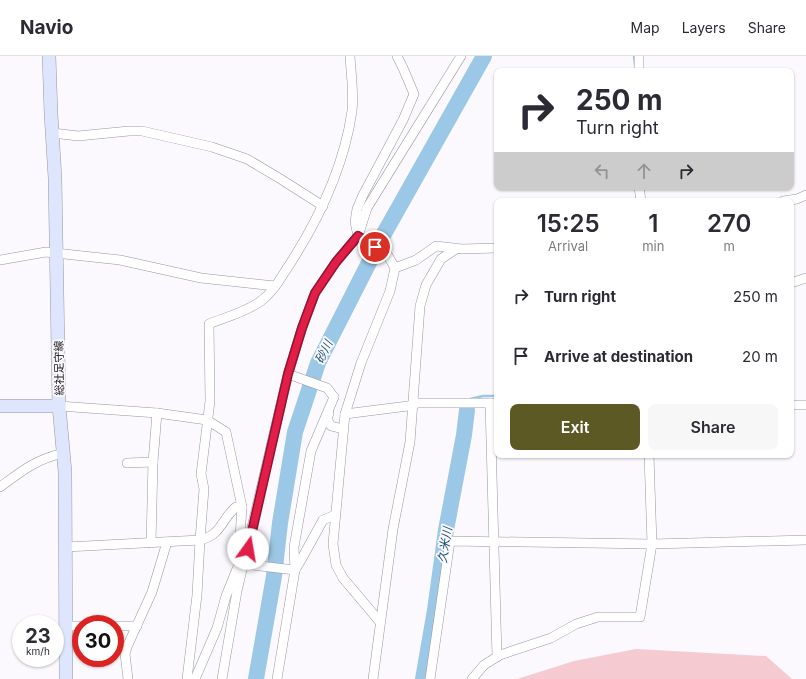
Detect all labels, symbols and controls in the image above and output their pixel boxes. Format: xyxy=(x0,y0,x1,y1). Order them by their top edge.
text: Navio xyxy=(20,16,73,39)
text: Map xyxy=(631,19,660,36)
text: Layers xyxy=(682,19,726,36)
text: Share xyxy=(748,19,786,36)
text: 250 m xyxy=(576,83,663,117)
icon: right xyxy=(510,84,562,136)
text: Turn right xyxy=(576,117,659,138)
icon: left xyxy=(591,160,613,182)
icon: ahead xyxy=(633,160,655,182)
icon: right xyxy=(675,160,697,182)
text: 15:25 xyxy=(537,209,600,238)
text: 1 xyxy=(648,209,658,238)
text: 270 xyxy=(707,209,751,238)
pin xyxy=(358,230,392,264)
icon: arrive xyxy=(364,236,386,258)
text: Arrival xyxy=(548,238,588,254)
text: min xyxy=(642,238,664,254)
text: m xyxy=(724,238,735,254)
icon: right xyxy=(510,285,532,307)
text: Turn right xyxy=(544,287,616,306)
text: 250 m xyxy=(733,287,778,306)
water label: 砂川 xyxy=(312,336,336,366)
street label: 総社足守線 xyxy=(52,340,66,396)
icon: arrive xyxy=(510,345,532,367)
text: Arrive at destination xyxy=(544,347,693,366)
text: 20 m xyxy=(742,347,778,366)
button: Exit xyxy=(510,404,640,450)
button: Share xyxy=(648,404,778,450)
water label: 久米川 xyxy=(434,524,455,564)
position arrow xyxy=(227,528,269,570)
speed limit sign: 30 xyxy=(72,615,124,667)
text: 23 xyxy=(25,624,51,648)
text: km/h xyxy=(26,645,50,657)

